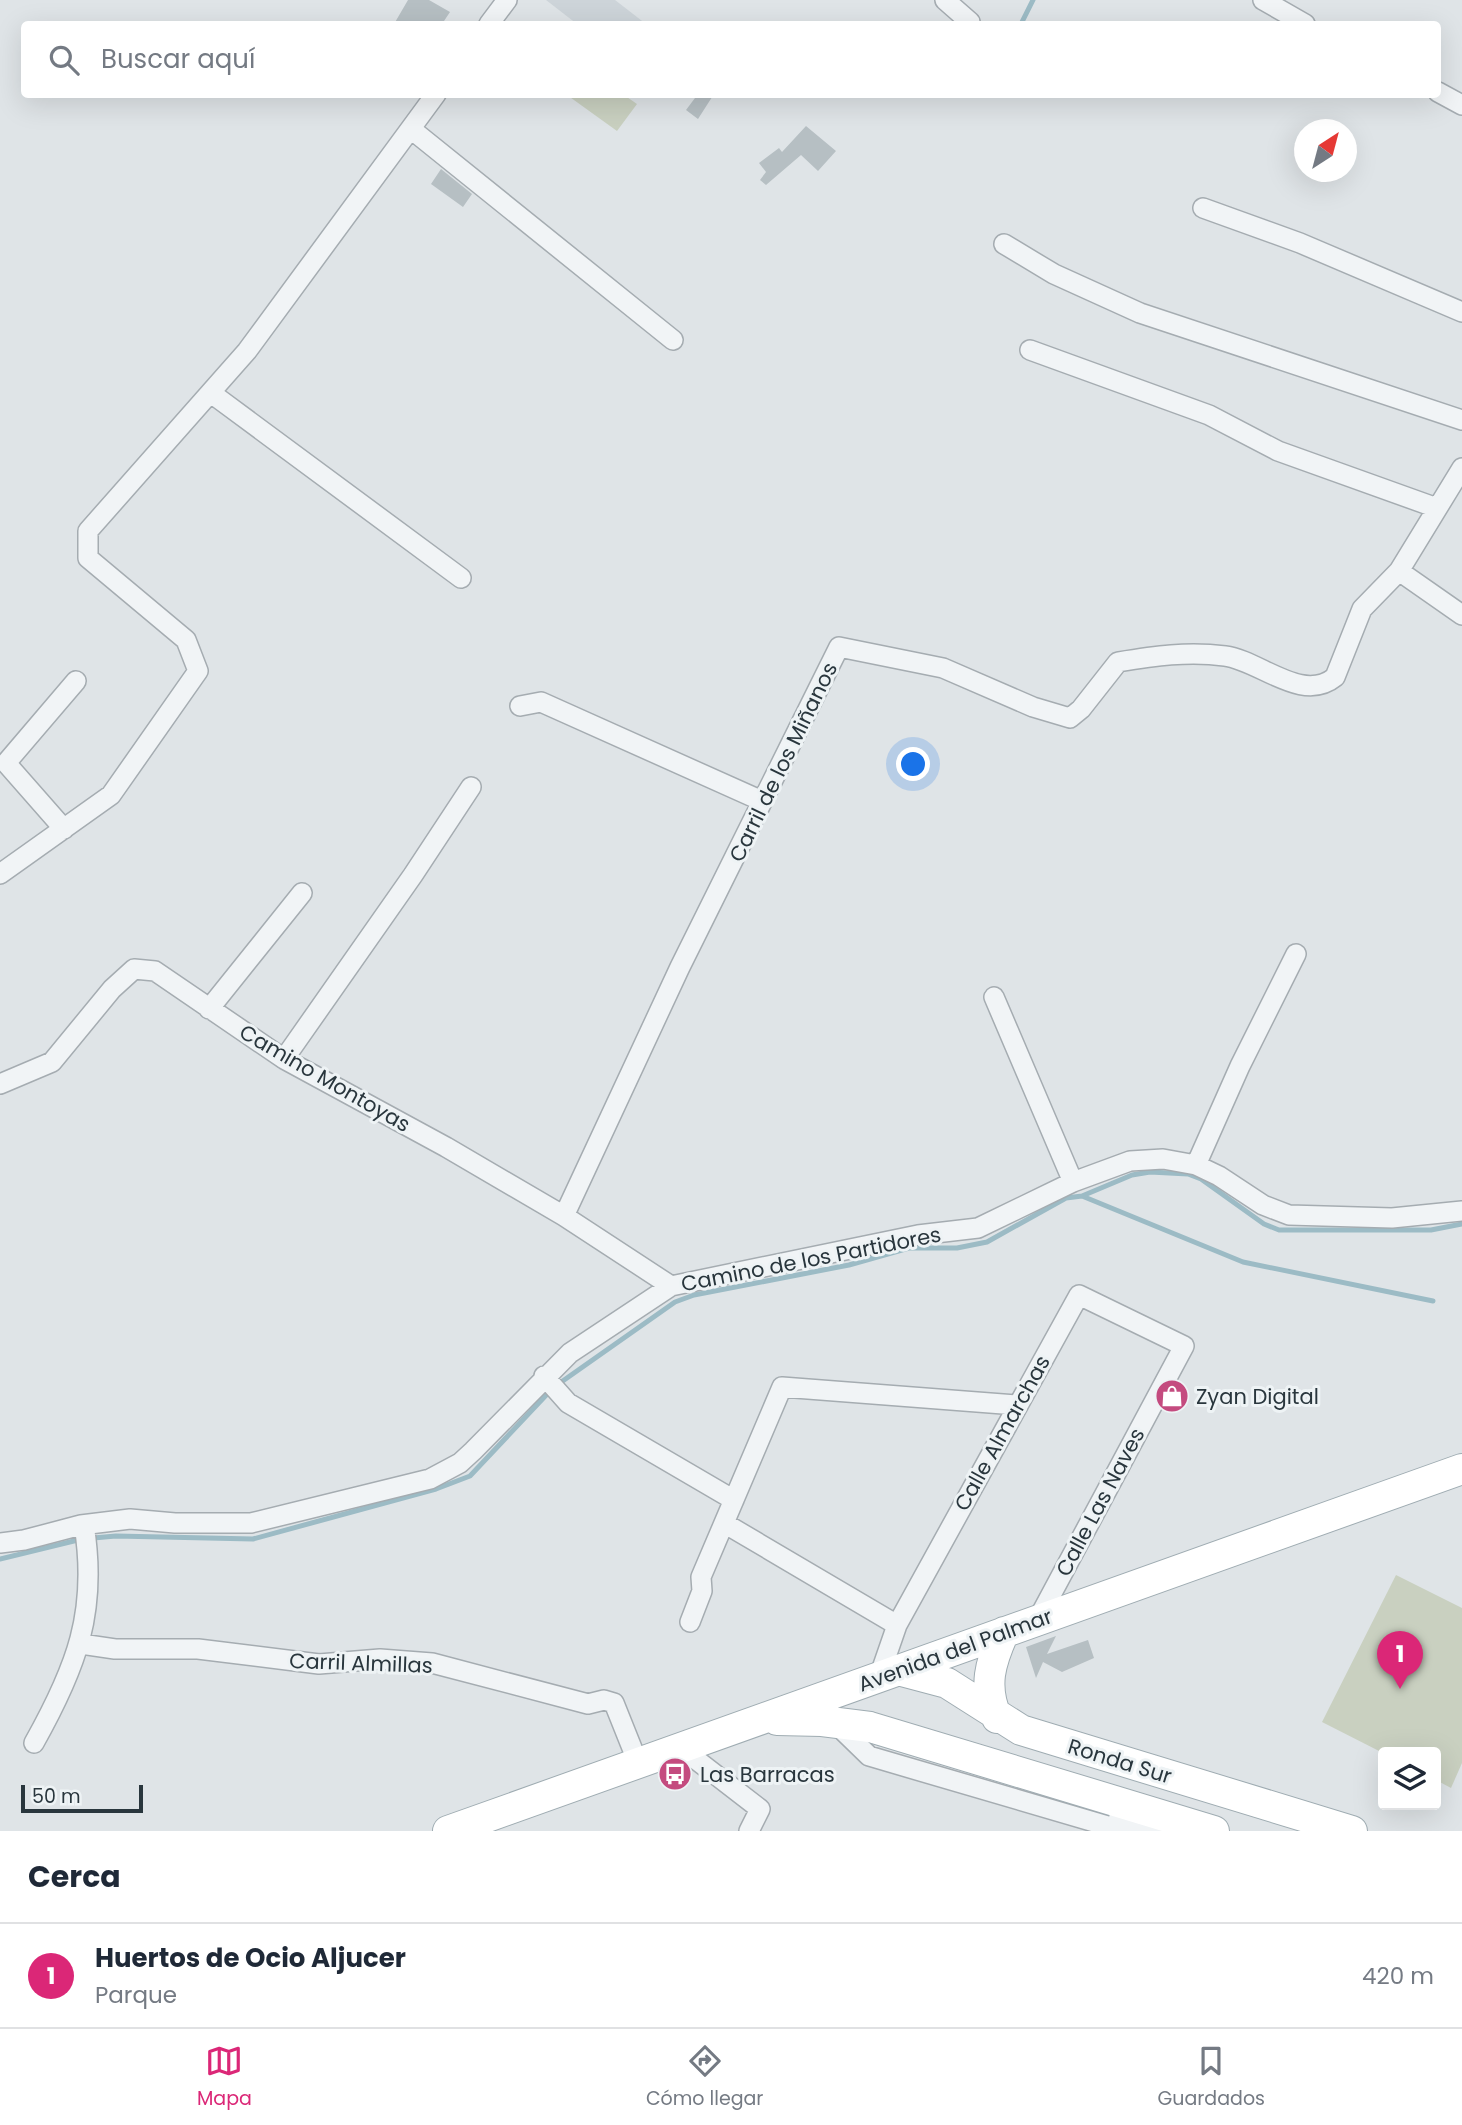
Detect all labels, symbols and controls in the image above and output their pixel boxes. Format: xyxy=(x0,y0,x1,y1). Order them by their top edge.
search box xyxy=(21,21,1441,98)
icon: search xyxy=(45,41,83,79)
text: Buscar aquí xyxy=(101,41,255,77)
north arrow xyxy=(1294,119,1357,182)
street label: Carril de los Miñanos xyxy=(722,657,844,867)
your location xyxy=(896,747,930,781)
street label: Camino Montoyas xyxy=(234,1017,416,1139)
street label: Camino de los Partidores xyxy=(679,1220,943,1298)
street label: Calle Almarchas xyxy=(947,1350,1057,1516)
shop icon: Zyan Digital xyxy=(1153,1377,1191,1415)
place label: Zyan Digital xyxy=(1196,1382,1319,1411)
street label: Calle Las Naves xyxy=(1049,1423,1151,1581)
street label: Avenida del Palmar xyxy=(854,1601,1056,1699)
pin: 1 xyxy=(1377,1631,1423,1689)
street label: Carril Almillas xyxy=(289,1646,433,1680)
street label: Ronda Sur xyxy=(1064,1731,1176,1791)
map controls xyxy=(1378,1747,1441,1810)
button: layers xyxy=(1378,1747,1441,1810)
bus stop icon: Las Barracas xyxy=(656,1755,694,1793)
place label: Las Barracas xyxy=(700,1760,835,1789)
scale bar xyxy=(21,1782,144,1814)
text: 50 m xyxy=(32,1783,81,1810)
text: Cerca xyxy=(28,1855,121,1898)
text: Huertos de Ocio Aljucer xyxy=(95,1940,406,1976)
text: 1 xyxy=(47,1960,55,1992)
text: 420 m xyxy=(1362,1960,1434,1992)
text: Parque xyxy=(95,1979,177,2011)
tab: Mapa xyxy=(197,2042,252,2113)
tab: Cómo llegar xyxy=(646,2042,763,2113)
tab: Guardados xyxy=(1157,2042,1265,2113)

